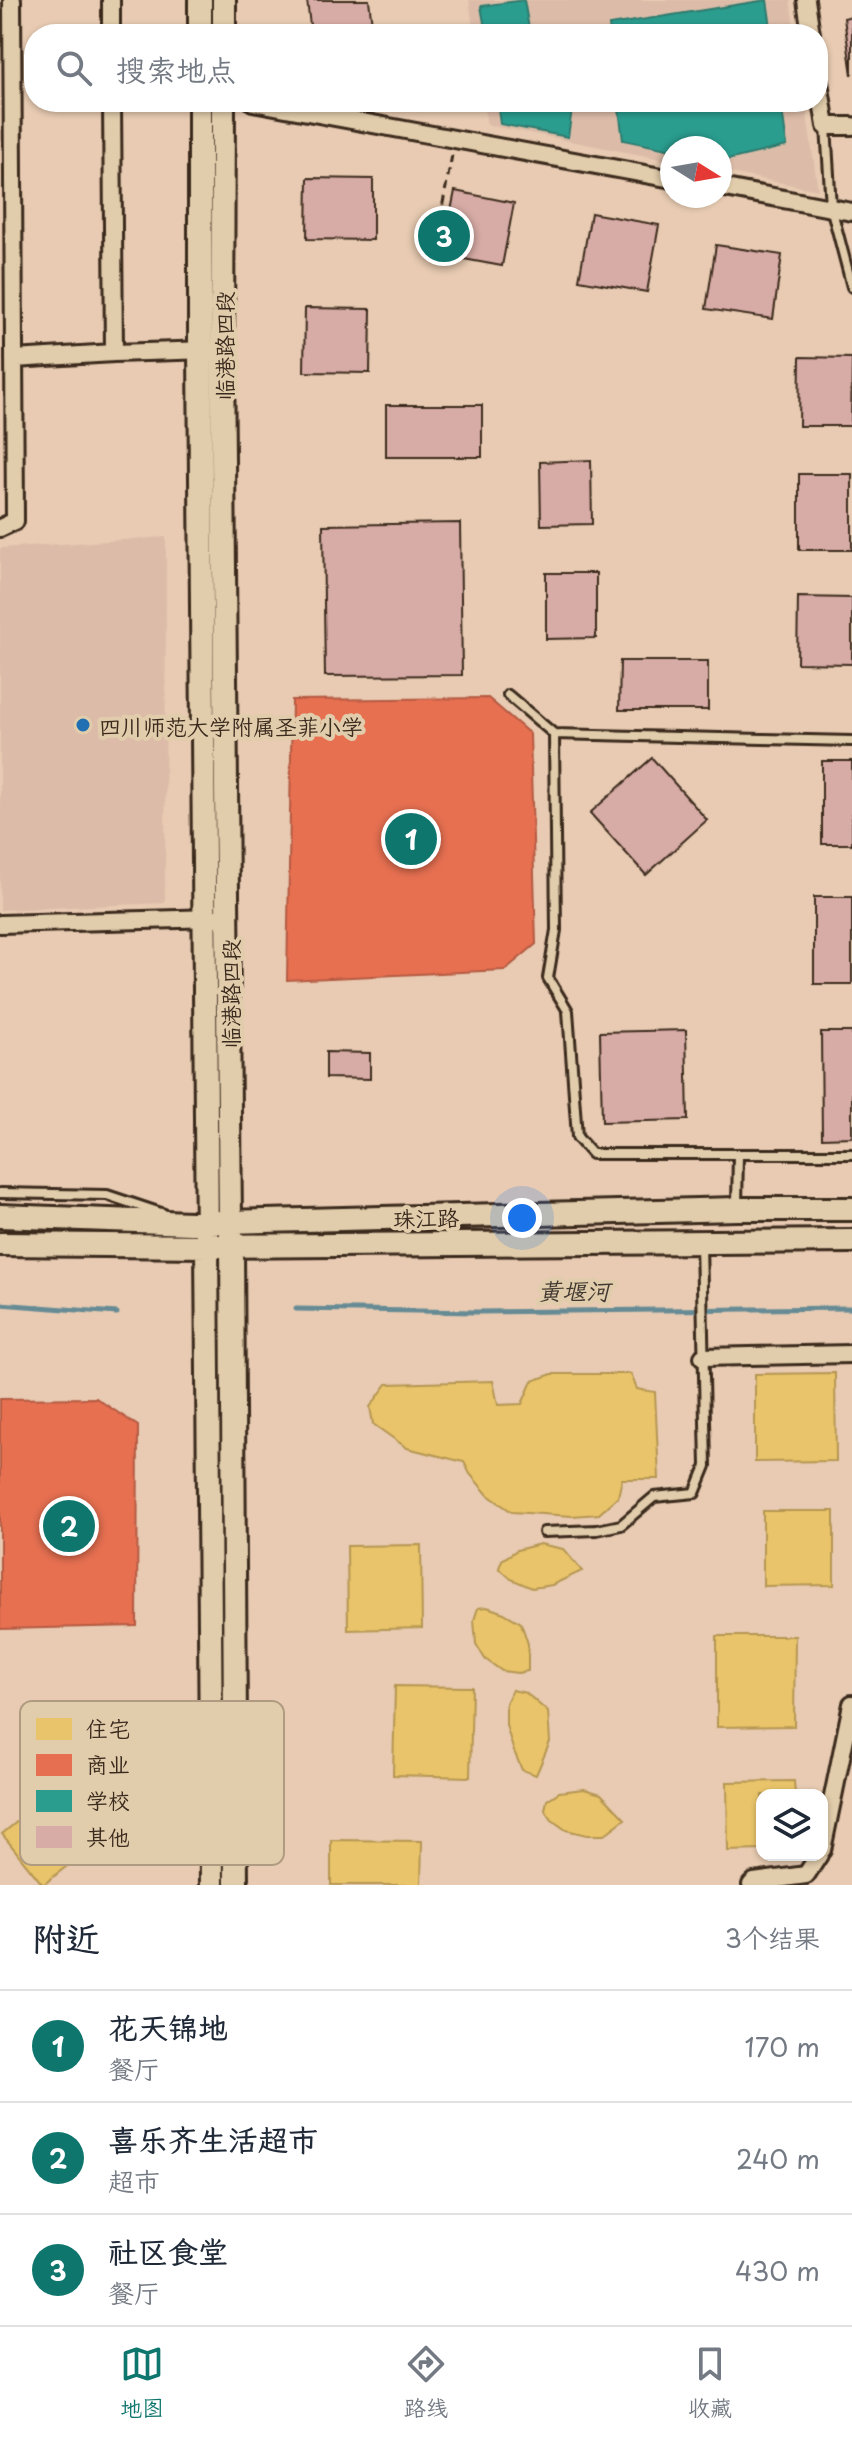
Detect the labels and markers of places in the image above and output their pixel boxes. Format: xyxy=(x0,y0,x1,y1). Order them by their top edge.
pin: 3 xyxy=(418,206,470,266)
place label: 四川师范大学附属圣菲小学 xyxy=(99,709,363,742)
marker: 四川师范大学附属圣菲小学 xyxy=(74,716,92,734)
pin: 1 xyxy=(385,809,437,869)
pin: 2 xyxy=(43,1496,95,1556)

